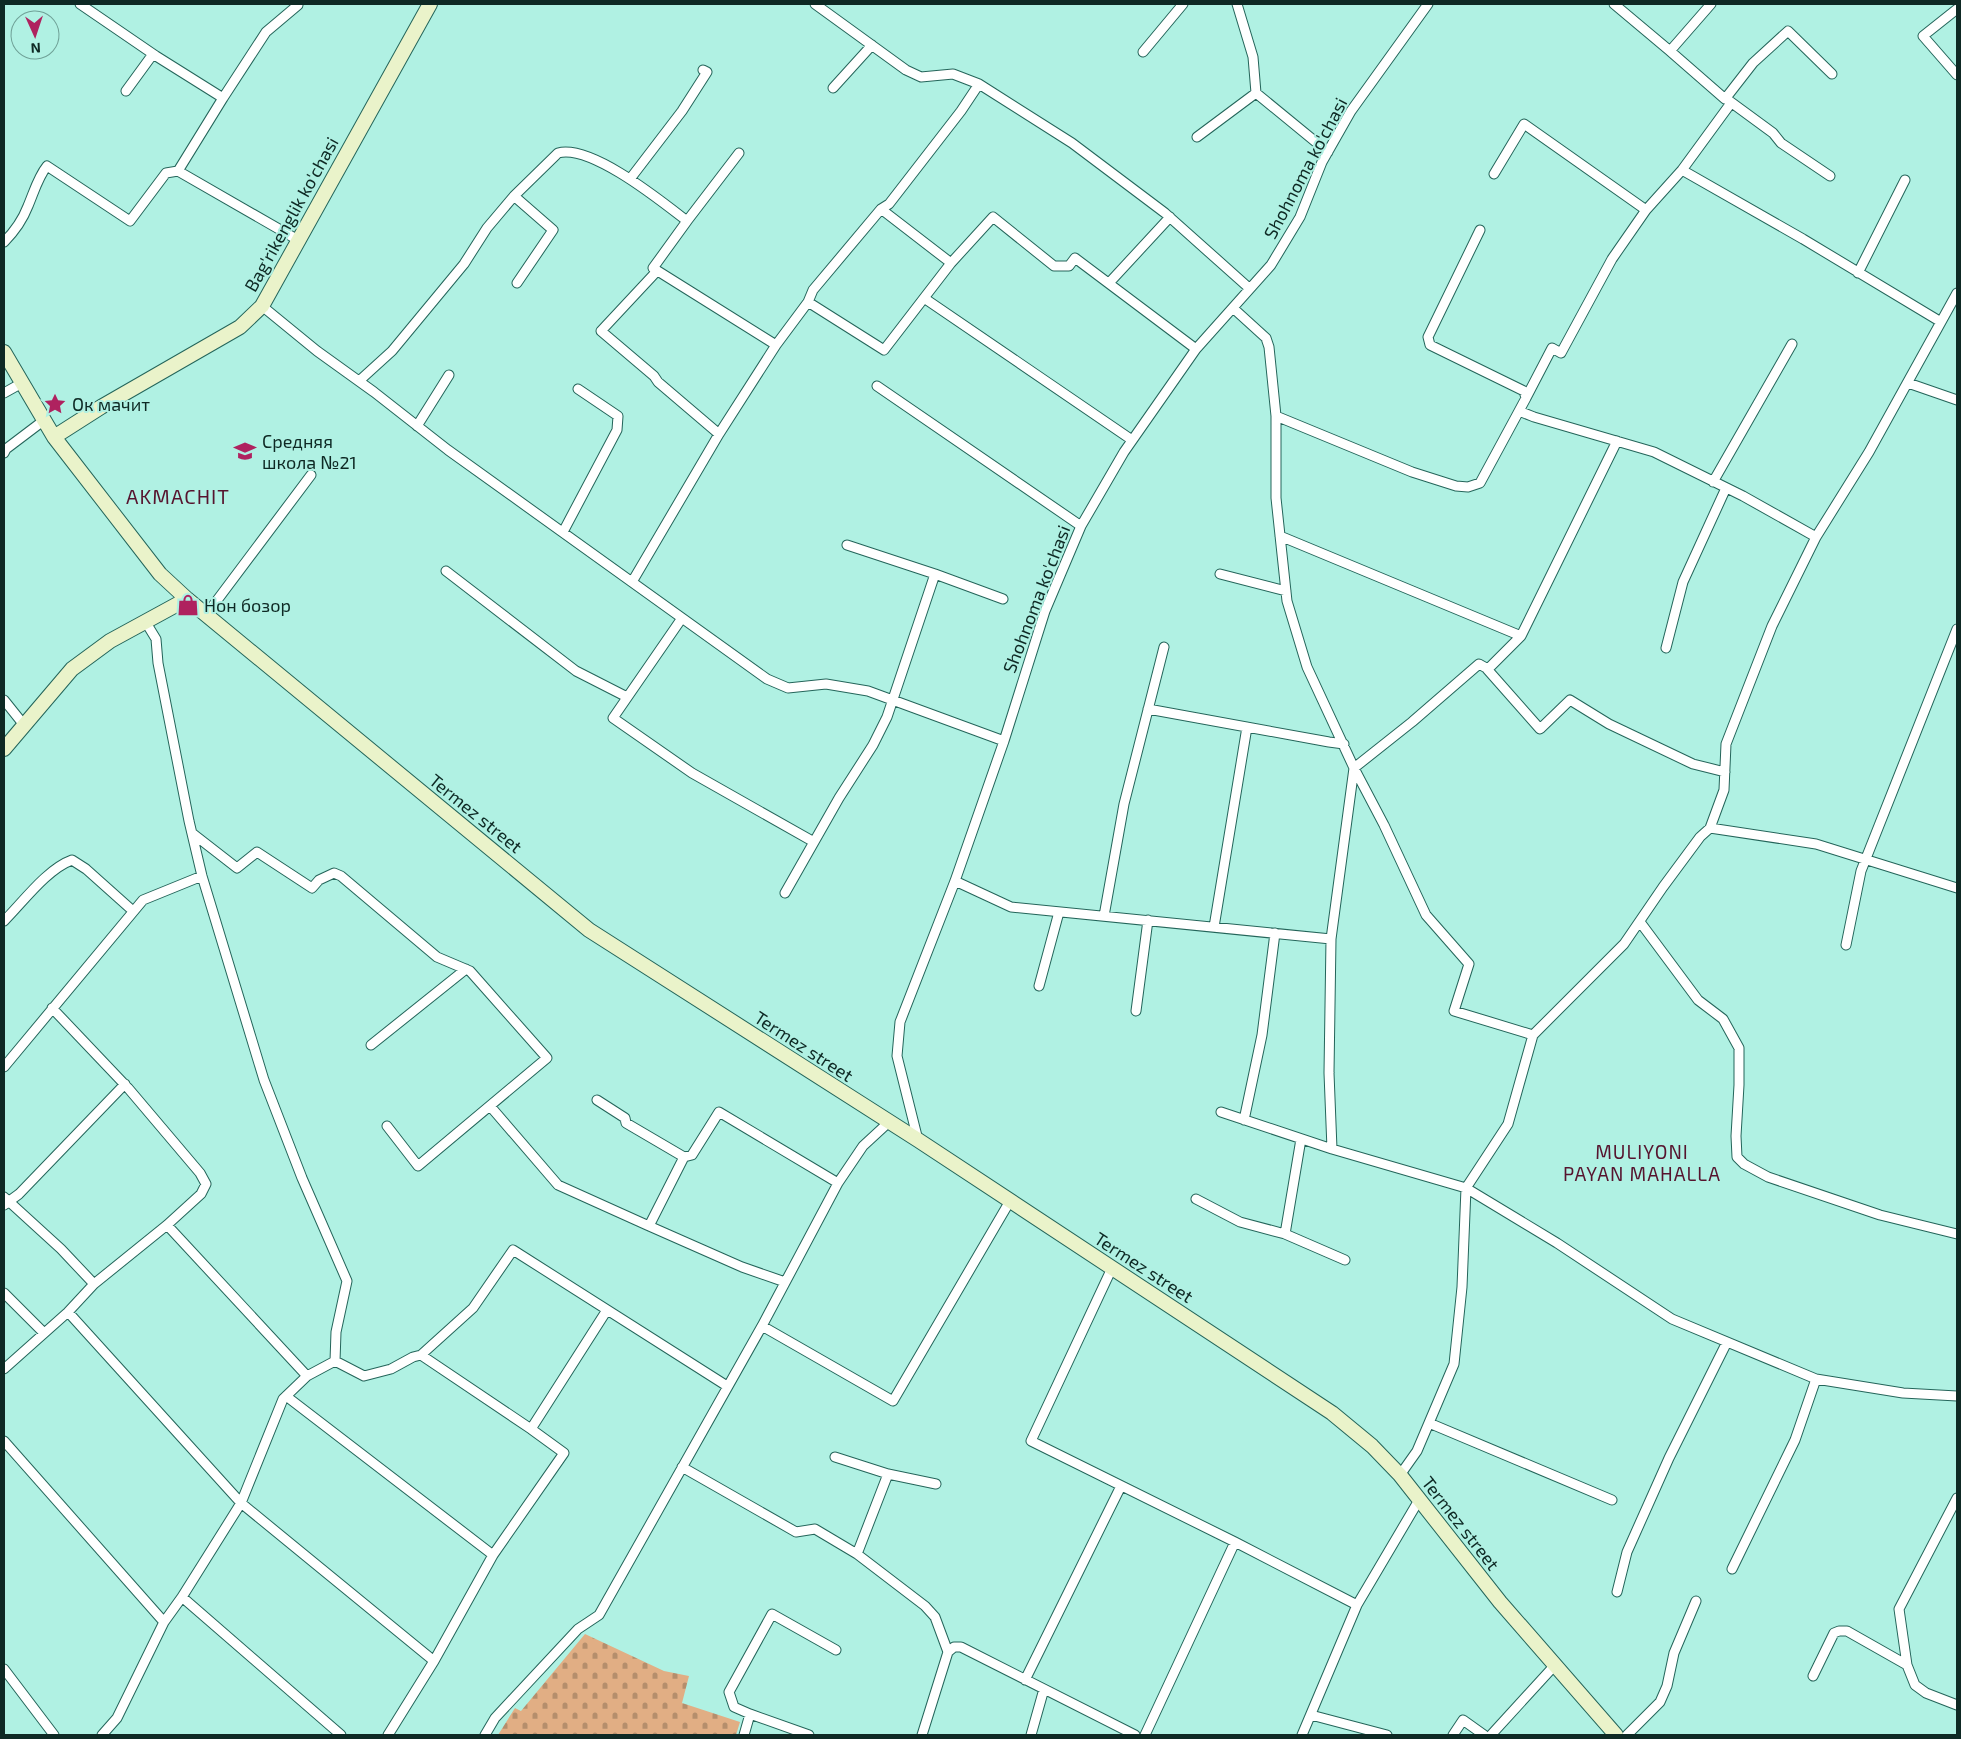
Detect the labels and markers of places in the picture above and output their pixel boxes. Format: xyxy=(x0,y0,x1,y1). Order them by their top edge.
place icon: Ок мачит xyxy=(42,391,68,417)
place label: Ок мачит xyxy=(72,393,150,415)
place label: Средняя школа №21 xyxy=(262,430,357,473)
school or university icon: Средняя школа №21 xyxy=(232,438,258,464)
shop icon: Нон бозор xyxy=(175,592,201,618)
place label: Нон бозор xyxy=(204,594,291,616)

